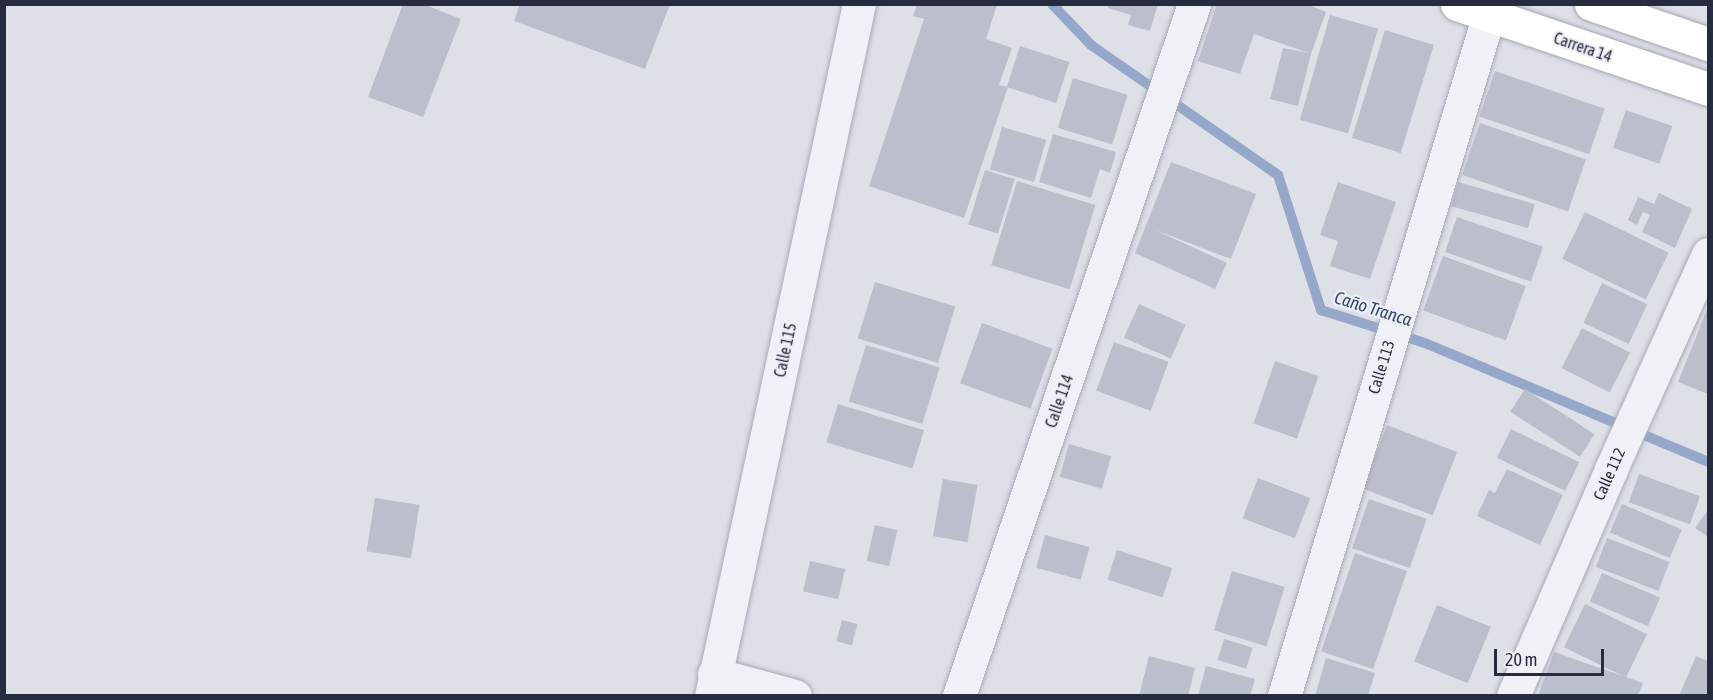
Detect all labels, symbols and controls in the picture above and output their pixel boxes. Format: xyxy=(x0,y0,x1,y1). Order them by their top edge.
street label: Carrera 14 xyxy=(1551,28,1615,66)
water label: Caño Tranca xyxy=(1332,287,1414,331)
street label: Calle 115 xyxy=(770,321,800,379)
street label: Calle 113 xyxy=(1364,338,1398,396)
street label: Calle 114 xyxy=(1041,372,1077,430)
street label: Calle 112 xyxy=(1589,445,1629,503)
scale bar xyxy=(1497,637,1606,675)
text: 20 m xyxy=(1505,649,1537,670)

